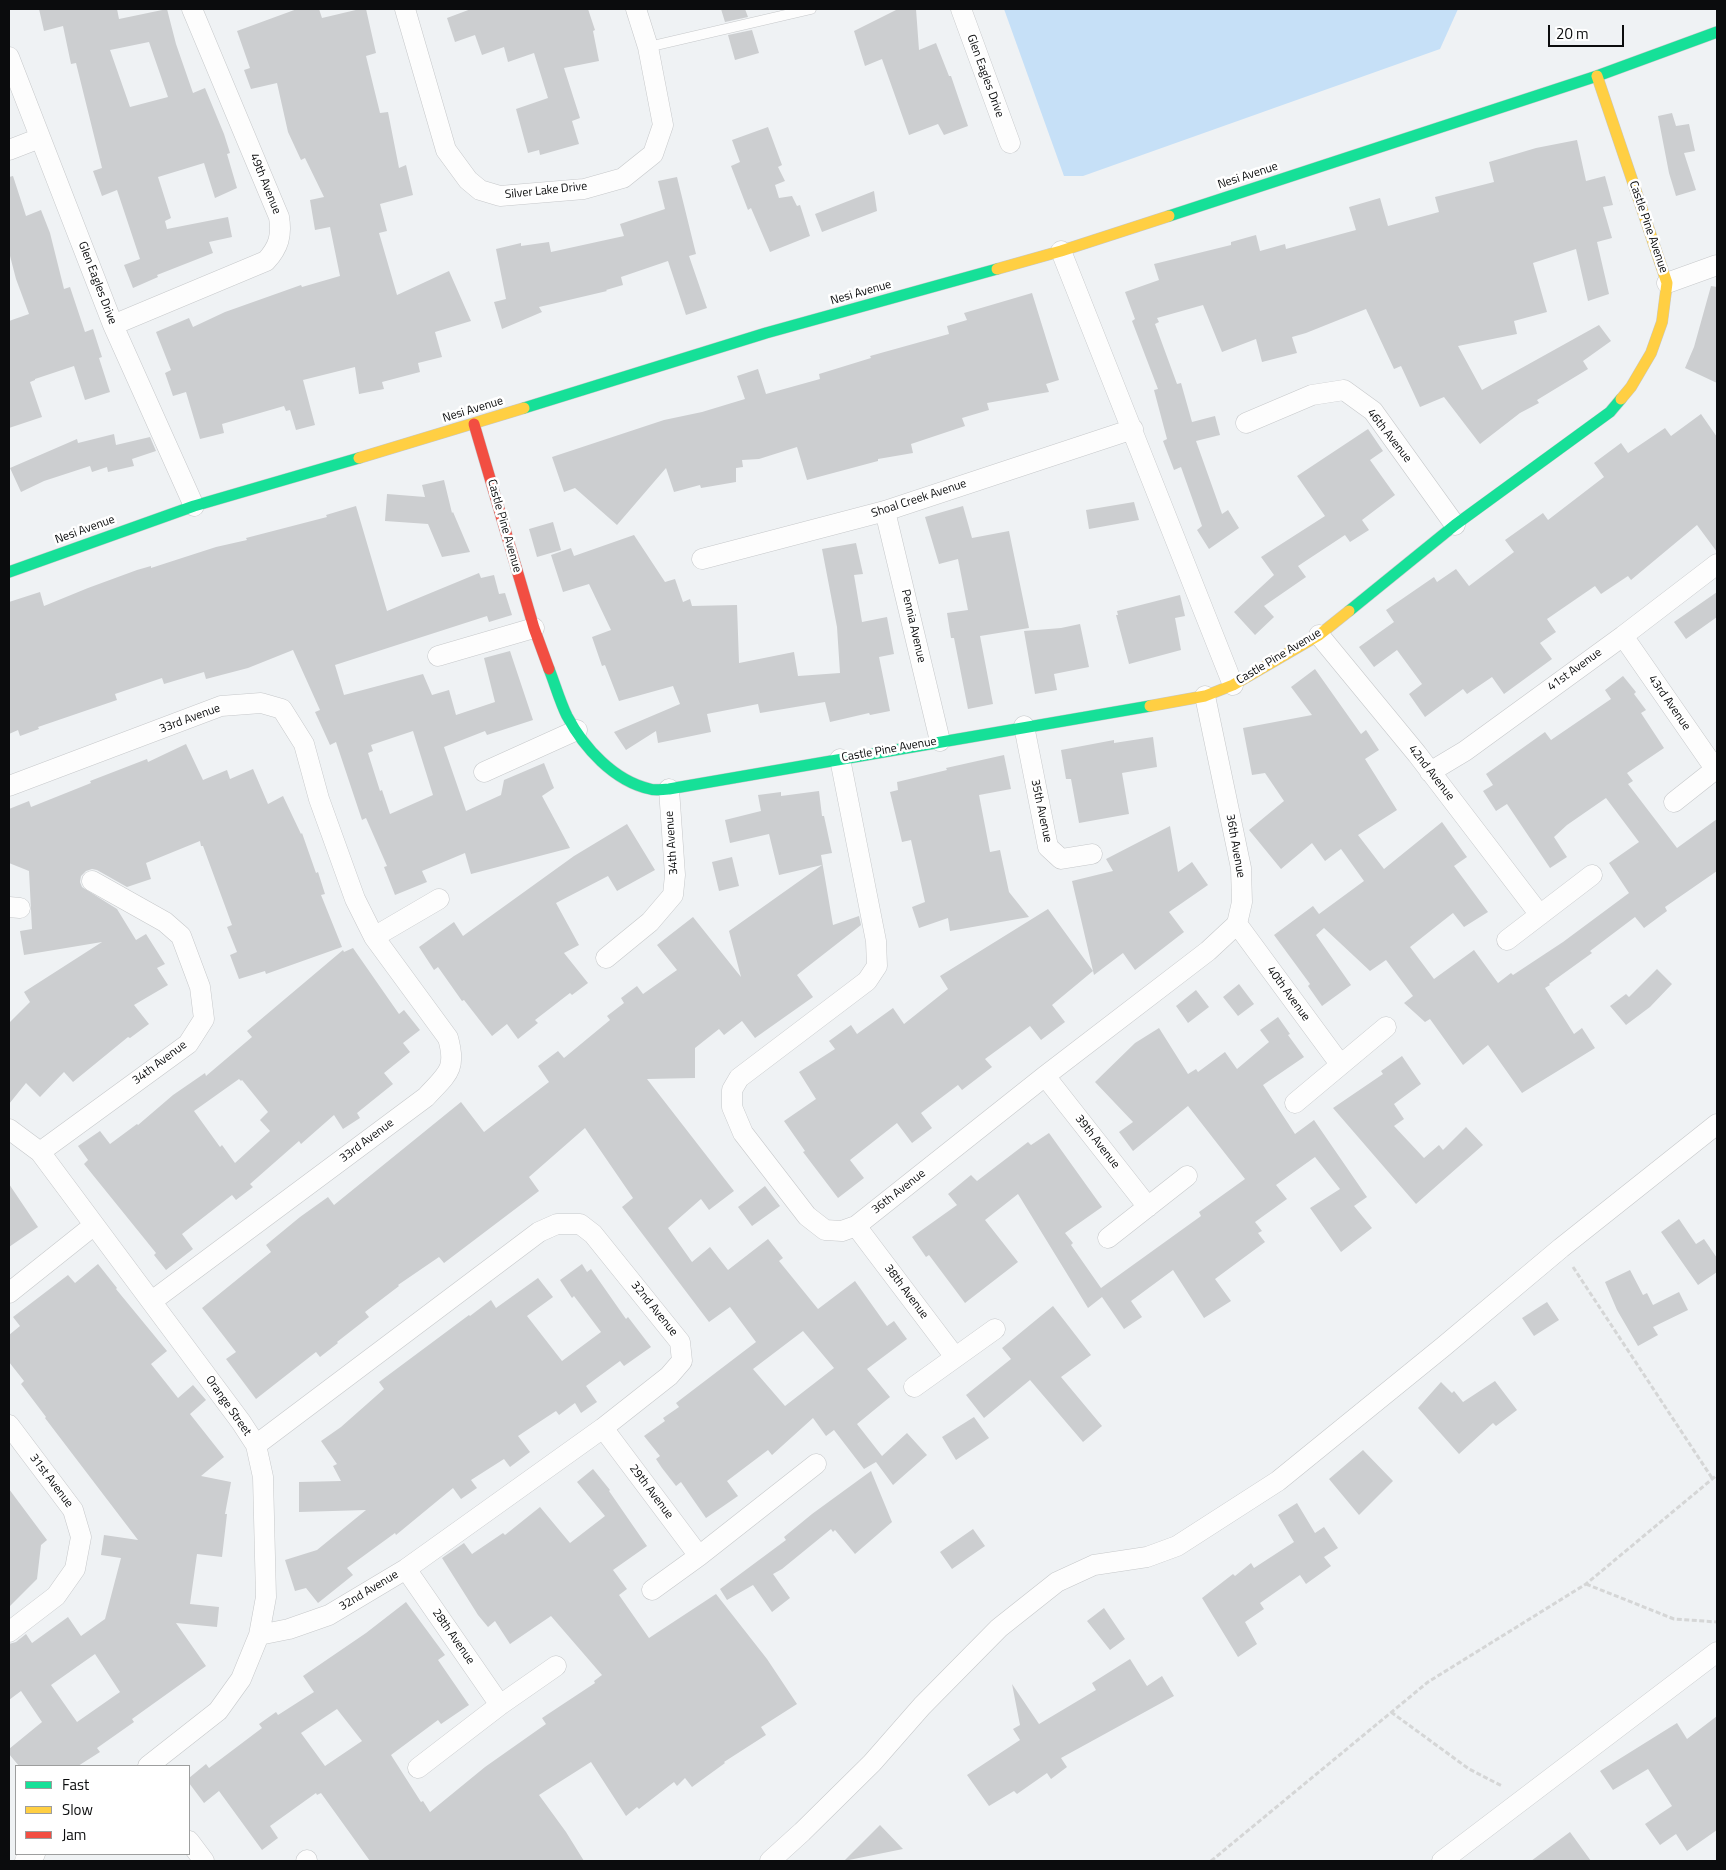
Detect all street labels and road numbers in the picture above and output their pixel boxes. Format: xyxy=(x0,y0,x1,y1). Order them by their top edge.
street label: Glen Eagles Drive xyxy=(963,32,1007,120)
street label: 49th Avenue xyxy=(246,152,284,216)
street label: Nesi Avenue xyxy=(1216,159,1280,193)
street label: Castle Pine Avenue xyxy=(1626,179,1670,275)
street label: Silver Lake Drive xyxy=(504,180,588,202)
street label: Glen Eagles Drive xyxy=(75,240,119,326)
street label: Nesi Avenue xyxy=(829,277,893,309)
street label: Nesi Avenue xyxy=(441,394,505,426)
street label: 46th Avenue xyxy=(1364,406,1414,466)
street label: Shoal Creek Avenue xyxy=(870,477,968,521)
street label: Castle Pine Avenue xyxy=(484,478,524,574)
street label: Nesi Avenue xyxy=(53,513,117,547)
street label: Pennia Avenue xyxy=(898,588,928,664)
street label: Castle Pine Avenue xyxy=(1234,626,1324,688)
street label: 41st Avenue xyxy=(1545,646,1605,694)
street label: 43rd Avenue xyxy=(1645,673,1693,733)
street label: 33rd Avenue xyxy=(157,701,223,737)
street label: Castle Pine Avenue xyxy=(840,735,938,765)
street label: 42nd Avenue xyxy=(1405,742,1457,804)
street label: 35th Avenue xyxy=(1027,778,1055,844)
street label: 34th Avenue xyxy=(663,810,681,876)
street label: 36th Avenue xyxy=(1222,813,1248,879)
street label: 40th Avenue xyxy=(1263,964,1313,1024)
street label: 34th Avenue xyxy=(130,1038,190,1088)
street label: 39th Avenue xyxy=(1072,1112,1122,1172)
street label: 33rd Avenue xyxy=(337,1116,397,1166)
street label: 36th Avenue xyxy=(869,1167,929,1217)
street label: 38th Avenue xyxy=(881,1262,931,1322)
street label: 32nd Avenue xyxy=(628,1279,680,1339)
street label: Orange Street xyxy=(202,1373,254,1439)
street label: 31st Avenue xyxy=(26,1451,76,1511)
street label: 29th Avenue xyxy=(626,1462,676,1522)
street label: 32nd Avenue xyxy=(337,1568,401,1614)
street label: 28th Avenue xyxy=(429,1607,477,1667)

